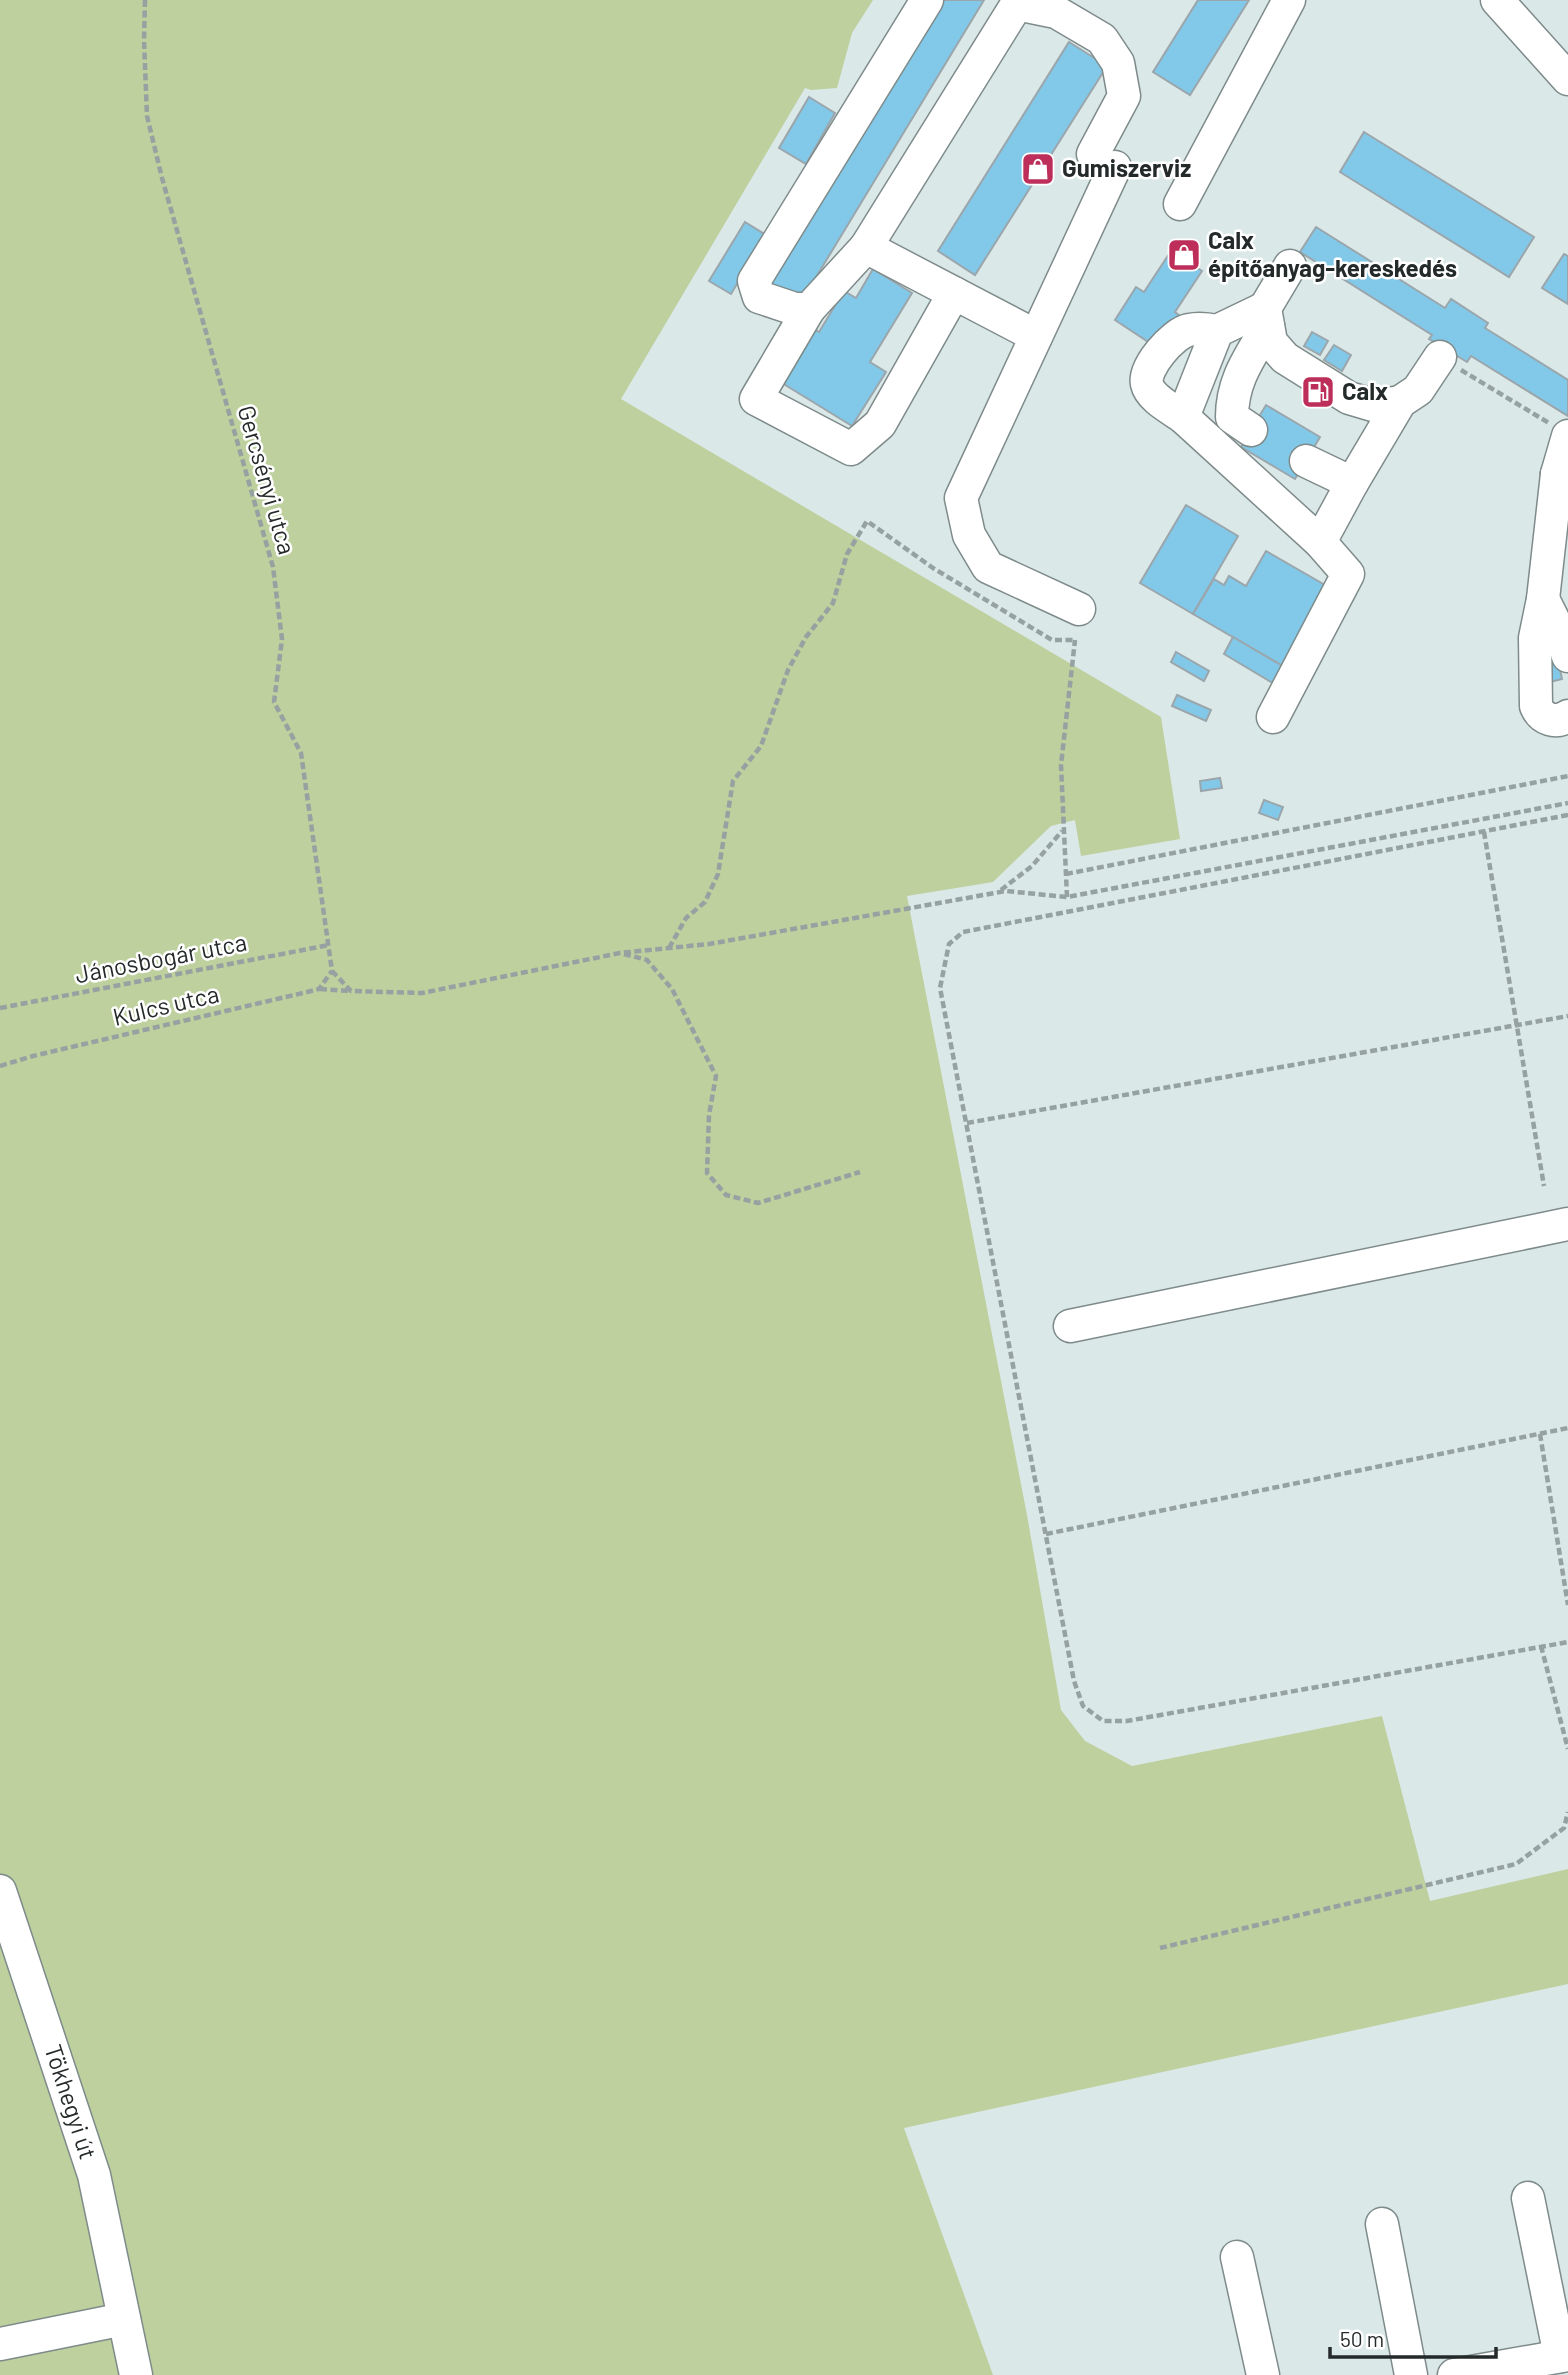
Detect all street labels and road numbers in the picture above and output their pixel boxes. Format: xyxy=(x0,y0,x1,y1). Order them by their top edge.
street label: Gercsényi utca xyxy=(232,402,303,557)
street label: Jánosbogár utca xyxy=(72,927,249,988)
street label: Kulcs utca xyxy=(110,978,221,1031)
street label: Tökhegyi út xyxy=(39,2041,104,2163)

